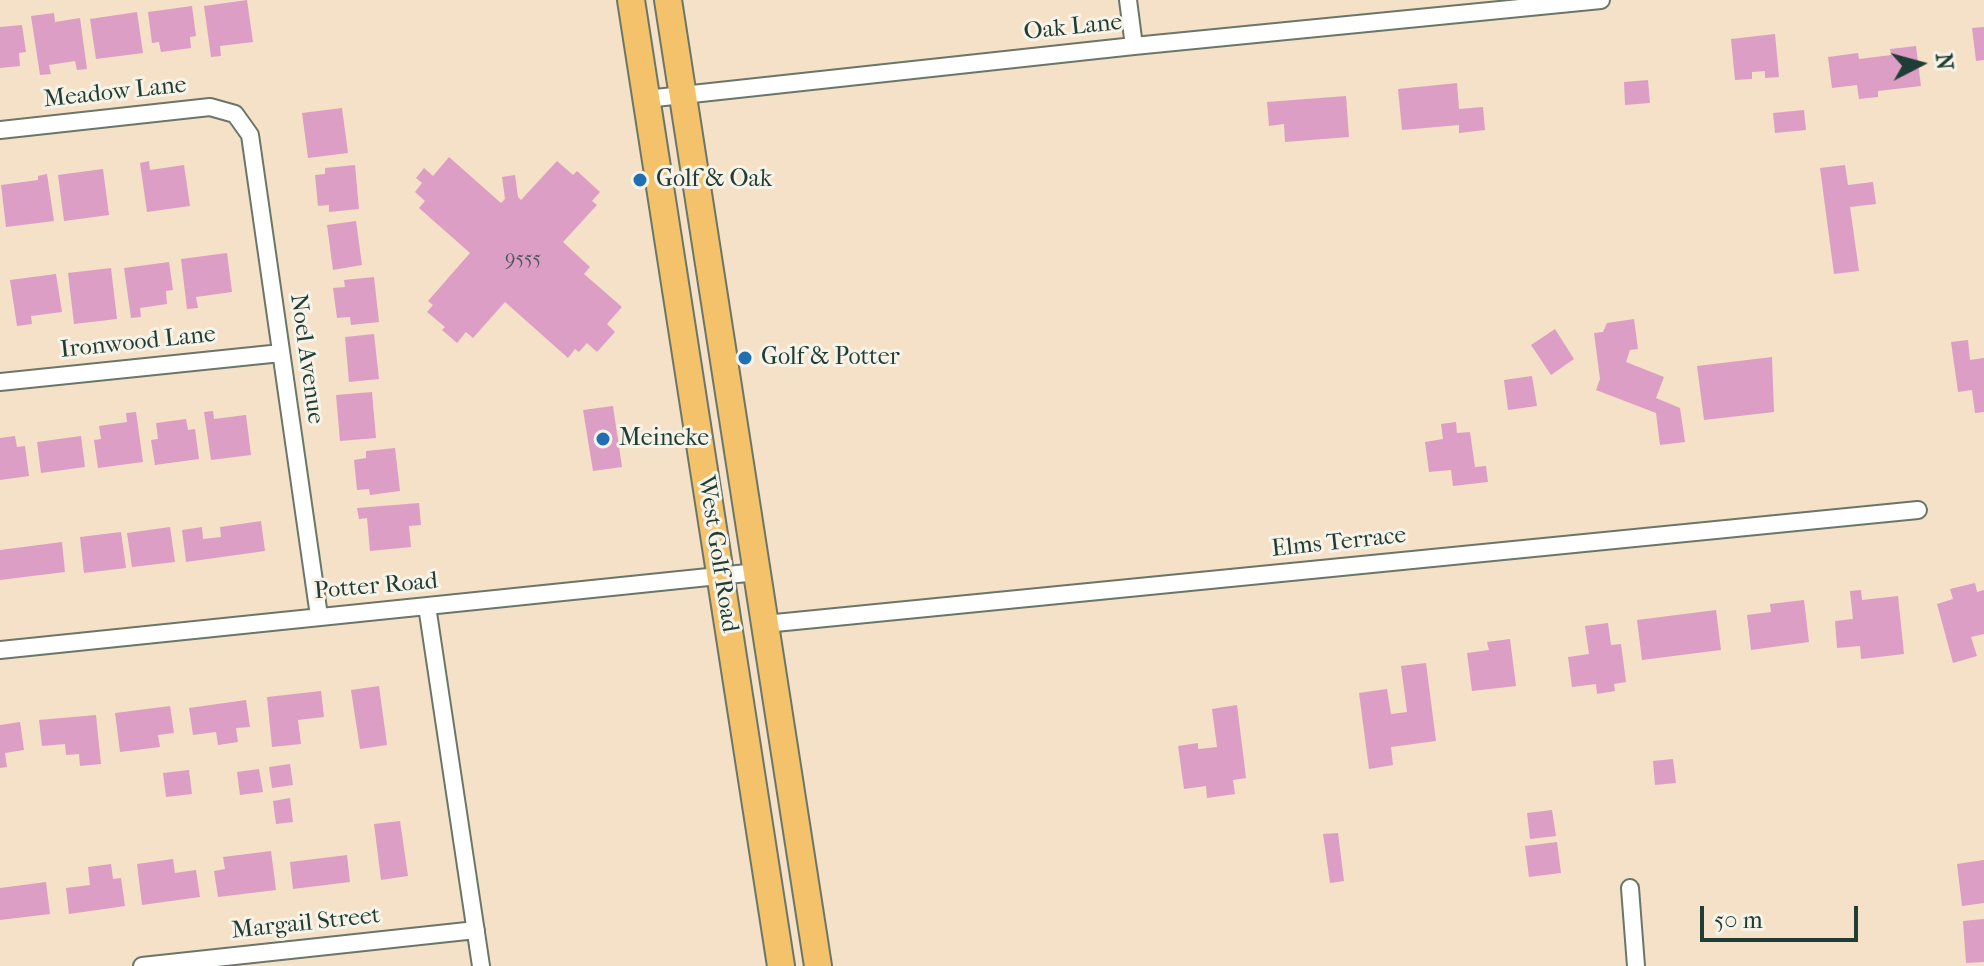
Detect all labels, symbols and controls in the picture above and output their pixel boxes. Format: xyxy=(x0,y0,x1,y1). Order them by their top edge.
street label: Oak Lane xyxy=(1022,9,1124,47)
north arrow xyxy=(1880,24,1960,104)
text: N xyxy=(1930,52,1958,71)
street label: Meadow Lane xyxy=(42,71,188,115)
place label: Golf & Oak xyxy=(656,166,772,194)
marker: Golf & Oak xyxy=(631,171,649,189)
house number: 9555 xyxy=(505,248,541,272)
street label: Noel Avenue xyxy=(283,292,329,426)
street label: Ironwood Lane xyxy=(59,321,217,365)
place label: Golf & Potter xyxy=(761,344,900,372)
marker: Golf & Potter xyxy=(736,349,754,367)
place label: Meineke xyxy=(619,425,709,453)
marker: Meineke xyxy=(594,430,612,448)
street label: West Golf Road xyxy=(690,473,744,635)
street label: Elms Terrace xyxy=(1270,522,1408,564)
street label: Potter Road xyxy=(313,567,439,607)
scale bar xyxy=(1704,890,1862,940)
street label: Margail Street xyxy=(230,902,382,946)
text: 50 m xyxy=(1714,906,1763,934)

